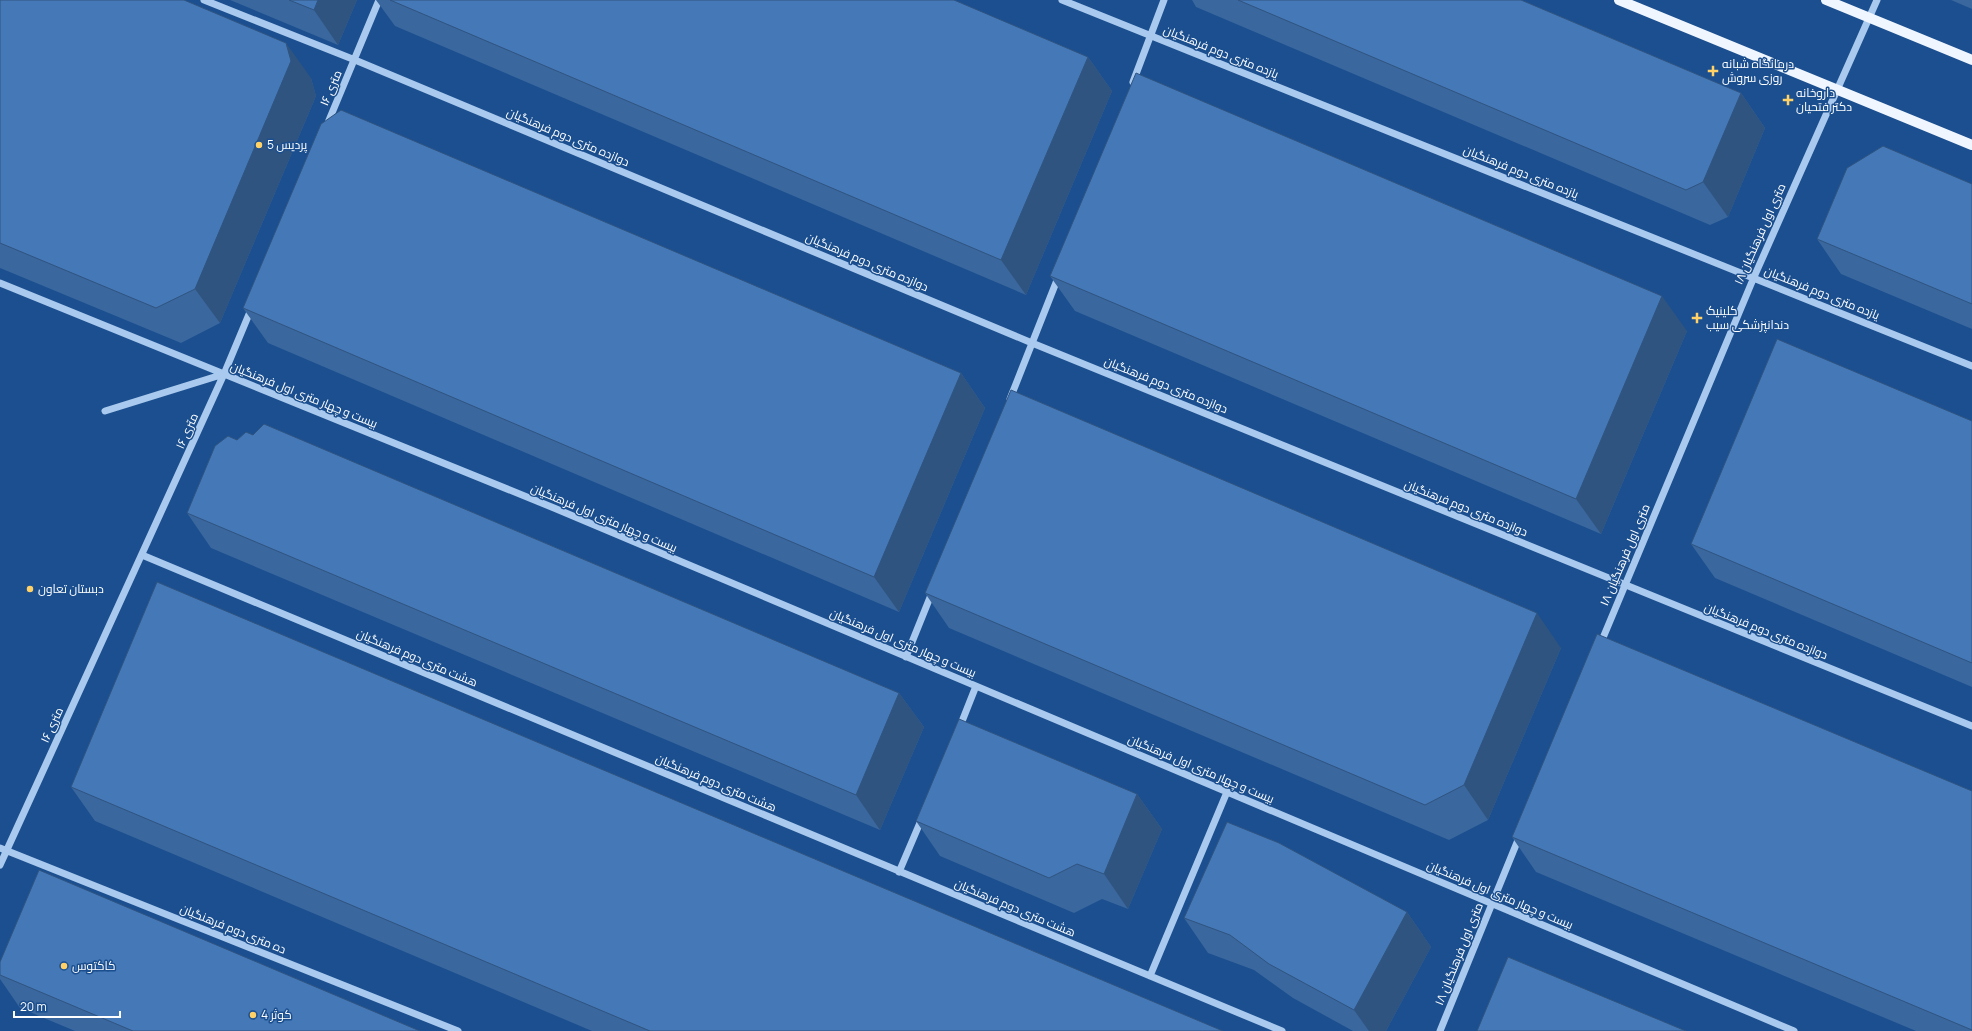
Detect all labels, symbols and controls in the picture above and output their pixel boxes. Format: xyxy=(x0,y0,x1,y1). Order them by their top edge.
street label: یازده متری دوم فرهنگیان xyxy=(1161,21,1282,83)
place label: درمانگاه شبانه روزی سروش xyxy=(1722,55,1794,86)
marker: درمانگاه شبانه روزی سروش xyxy=(1707,65,1719,77)
street label: ۱۶ متری xyxy=(315,67,346,108)
place label: داروخانه دکتر فتحیان xyxy=(1796,84,1852,115)
marker: داروخانه دکتر فتحیان xyxy=(1783,95,1793,105)
street label: دوازده متری دوم فرهنگیان xyxy=(504,103,632,170)
place label: پردیس 5 xyxy=(267,136,308,154)
marker: پردیس 5 xyxy=(254,140,264,150)
street label: یازده متری دوم فرهنگیان xyxy=(1461,141,1582,203)
street label: ۱۸ متری اول فرهنگیان xyxy=(1730,180,1790,287)
street label: دوازده متری دوم فرهنگیان xyxy=(803,228,931,295)
street label: یازده متری دوم فرهنگیان xyxy=(1762,262,1883,324)
place label: کلینیک دندانپزشکی سیب xyxy=(1706,302,1789,334)
marker: کلینیک دندانپزشکی سیب xyxy=(1691,312,1703,324)
street label: دوازده متری دوم فرهنگیان xyxy=(1102,352,1231,417)
street label: بیست و چهار متری اول فرهنگیان xyxy=(228,357,380,433)
street label: ۱۶ متری xyxy=(171,410,202,451)
street label: دوازده متری دوم فرهنگیان xyxy=(1402,475,1531,540)
street label: بیست و چهار متری اول فرهنگیان xyxy=(528,479,680,557)
street label: ۱۸ متری اول فرهنگیان xyxy=(1595,501,1654,608)
place label: دبستان تعاون xyxy=(38,580,104,597)
marker: دبستان تعاون xyxy=(25,584,35,594)
street label: دوازده متری دوم فرهنگیان xyxy=(1702,598,1831,663)
street label: بیست و چهار متری اول فرهنگیان xyxy=(827,604,979,682)
street label: هشت متری دوم فرهنگیان xyxy=(354,624,480,691)
street label: ۱۶ متری xyxy=(36,704,67,745)
street label: بیست و چهار متری اول فرهنگیان xyxy=(1125,730,1277,808)
street label: هشت متری دوم فرهنگیان xyxy=(653,749,779,816)
street label: بیست و چهار متری اول فرهنگیان xyxy=(1424,856,1576,934)
street label: هشت متری دوم فرهنگیان xyxy=(952,874,1078,941)
street label: ده متری دوم فرهنگیان xyxy=(178,899,289,958)
street label: ۱۸ متری اول فرهنگیان xyxy=(1430,900,1487,1008)
place label: کاکتوس xyxy=(72,957,116,974)
marker: کاکتوس xyxy=(59,961,69,971)
scale bar xyxy=(14,993,120,1019)
text: 20 m xyxy=(20,998,47,1015)
place label: کوثر 4 xyxy=(261,1006,292,1023)
marker: کوثر 4 xyxy=(248,1010,258,1020)

